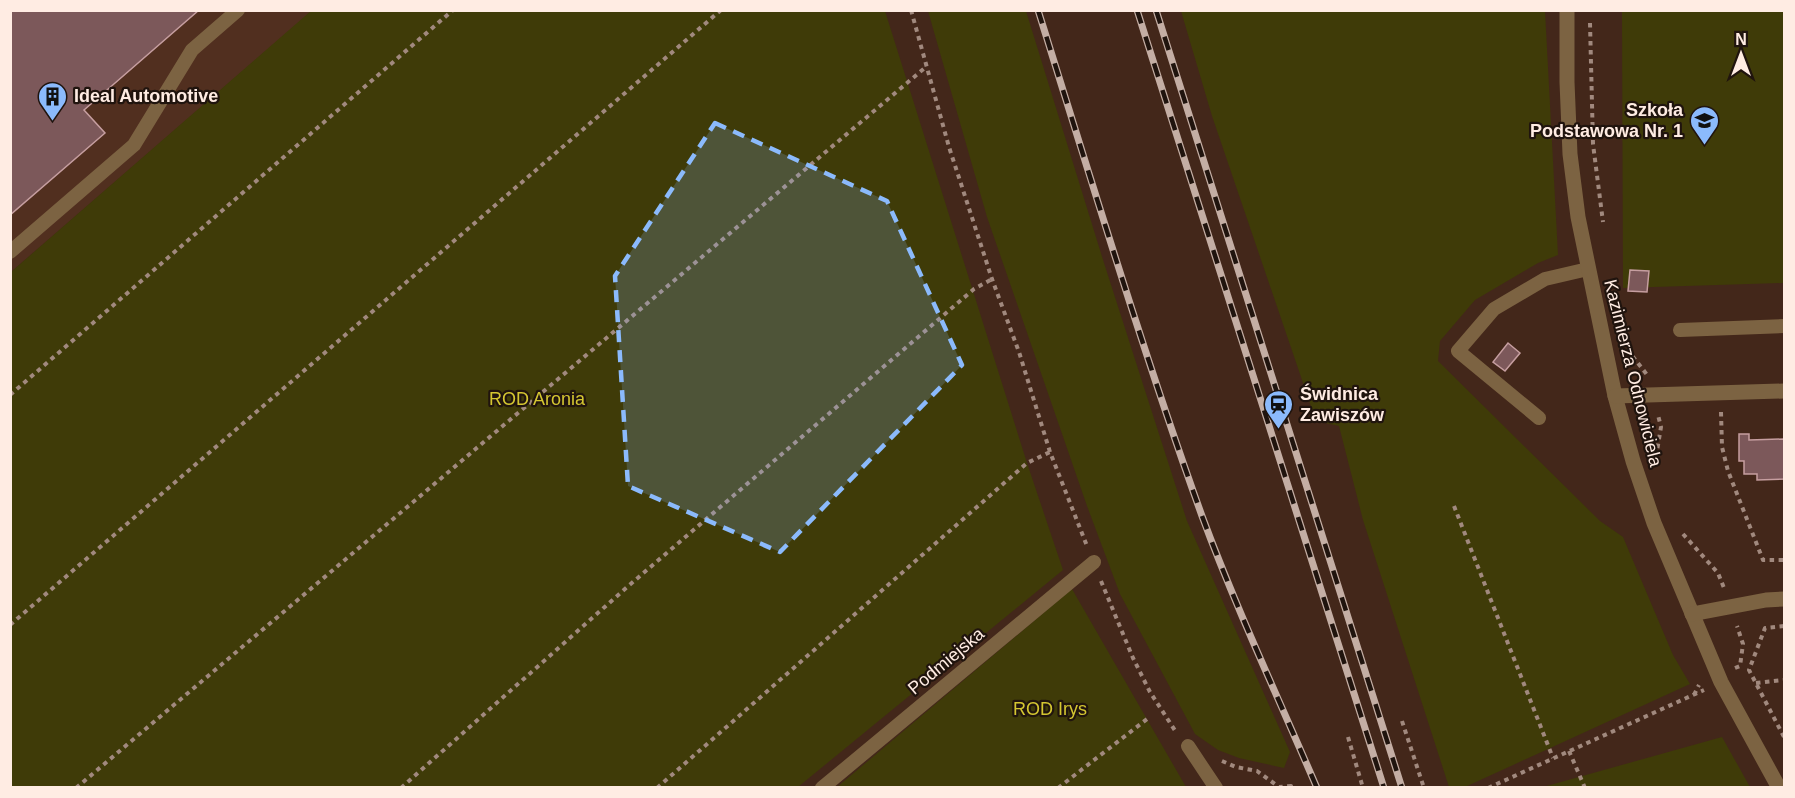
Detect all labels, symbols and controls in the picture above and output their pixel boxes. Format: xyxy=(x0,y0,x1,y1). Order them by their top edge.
north arrow xyxy=(1711,24,1771,84)
text: N xyxy=(1735,31,1747,48)
building icon: Ideal Automotive xyxy=(37,80,69,122)
place label: Ideal Automotive xyxy=(74,86,218,106)
place label: Szkoła Podstawowa Nr. 1 xyxy=(1530,100,1684,141)
school or university icon: Szkoła Podstawowa Nr. 1 xyxy=(1688,104,1720,146)
street label: Kazimierza Odnowiciela xyxy=(1600,277,1666,470)
place label: Świdnica Zawiszów xyxy=(1300,383,1385,425)
station icon: Świdnica Zawiszów xyxy=(1263,388,1295,430)
park label: ROD Aronia xyxy=(489,389,586,409)
street label: Podmiejska xyxy=(904,623,989,699)
park label: ROD Irys xyxy=(1013,699,1087,719)

